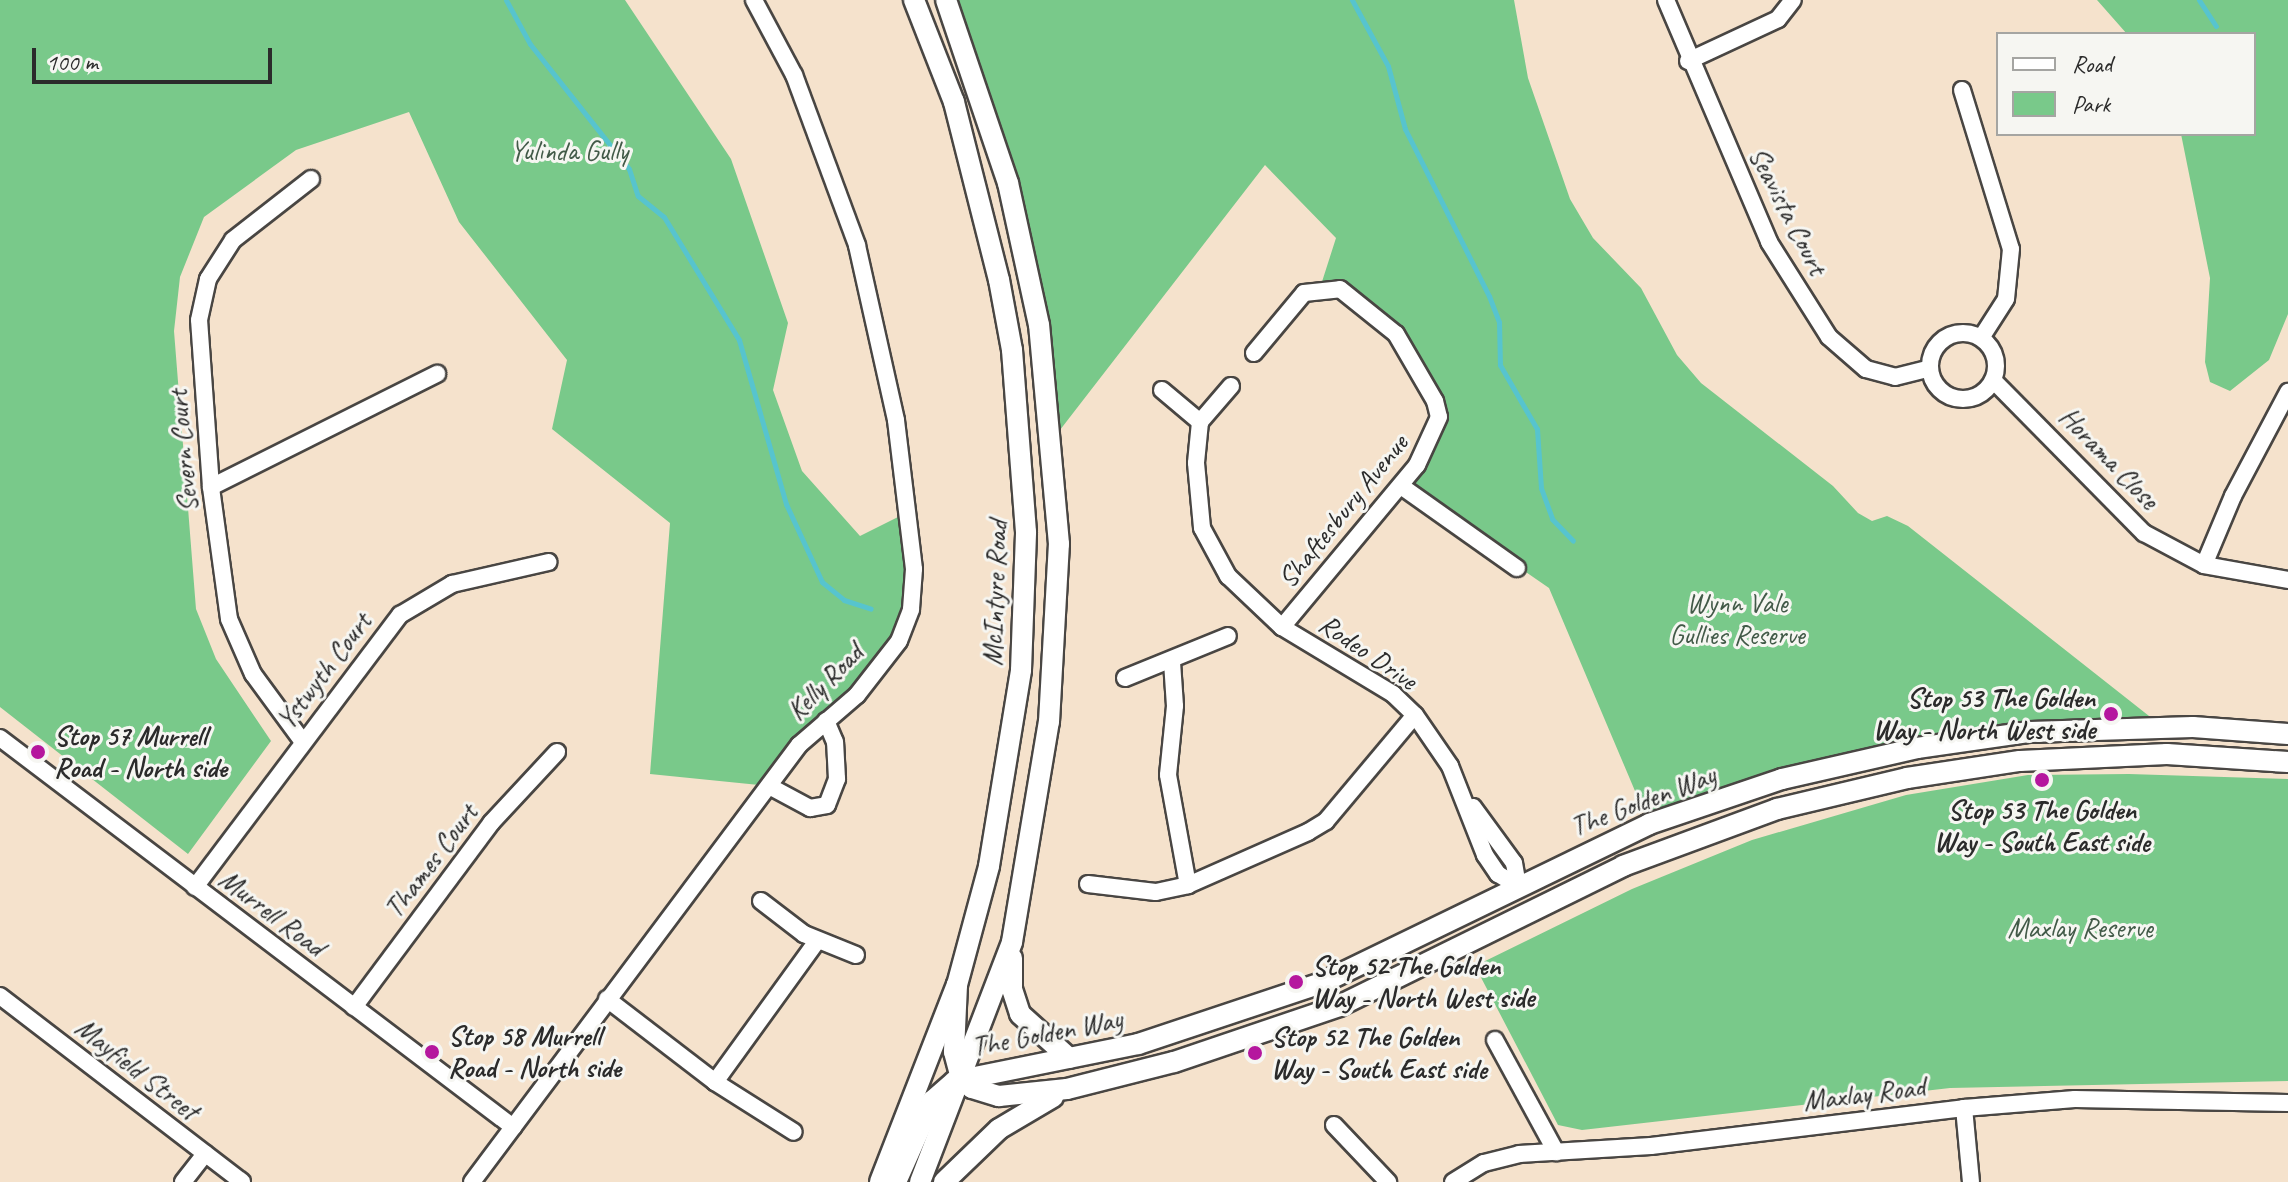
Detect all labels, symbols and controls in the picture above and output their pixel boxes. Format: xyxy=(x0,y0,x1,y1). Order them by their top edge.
scale bar xyxy=(36,32,276,82)
legend xyxy=(1996,32,2256,136)
text: 100 m xyxy=(46,47,98,77)
text: Road xyxy=(2072,49,2112,79)
text: Park xyxy=(2072,89,2110,119)
park label: Yulinda Gully xyxy=(510,134,628,168)
street label: Seavista Court xyxy=(1742,142,1834,280)
street label: Severn Court xyxy=(161,388,205,514)
street label: Horama Close xyxy=(2052,400,2166,516)
street label: Shaftesbury Avenue xyxy=(1271,428,1415,594)
street label: McIntyre Road xyxy=(976,520,1014,666)
park label: Wynn Vale Gullies Reserve xyxy=(1669,586,1805,652)
street label: Ystwyth Court xyxy=(269,606,379,736)
street label: Rodeo Drive xyxy=(1312,607,1424,697)
street label: Kelly Road xyxy=(780,637,870,727)
place label: Stop 53 The Golden Way - North West side xyxy=(1873,681,2095,747)
marker: Stop 53 The Golden Way - North West side xyxy=(2102,705,2120,723)
place label: Stop 57 Murrell Road - North side xyxy=(54,719,227,785)
marker: Stop 57 Murrell Road - North side xyxy=(29,743,47,761)
street label: The Golden Way xyxy=(1566,758,1720,844)
marker: Stop 53 The Golden Way - South East side xyxy=(2033,771,2051,789)
place label: Stop 53 The Golden Way - South East side xyxy=(1934,793,2150,859)
street label: Thames Court xyxy=(377,797,485,925)
street label: Murrell Road xyxy=(213,863,331,963)
park label: Maxlay Reserve xyxy=(2007,911,2153,945)
place label: Stop 52 The Golden Way - North West side xyxy=(1312,949,1534,1015)
marker: Stop 52 The Golden Way - North West side xyxy=(1287,973,1305,991)
street label: The Golden Way xyxy=(970,1002,1124,1064)
street label: Mayfield Street xyxy=(69,1011,205,1127)
place label: Stop 58 Murrell Road - North side xyxy=(448,1019,621,1085)
place label: Stop 52 The Golden Way - South East side xyxy=(1271,1020,1488,1086)
marker: Stop 58 Murrell Road - North side xyxy=(423,1043,441,1061)
marker: Stop 52 The Golden Way - South East side xyxy=(1246,1044,1264,1062)
street label: Maxlay Road xyxy=(1802,1070,1926,1118)

